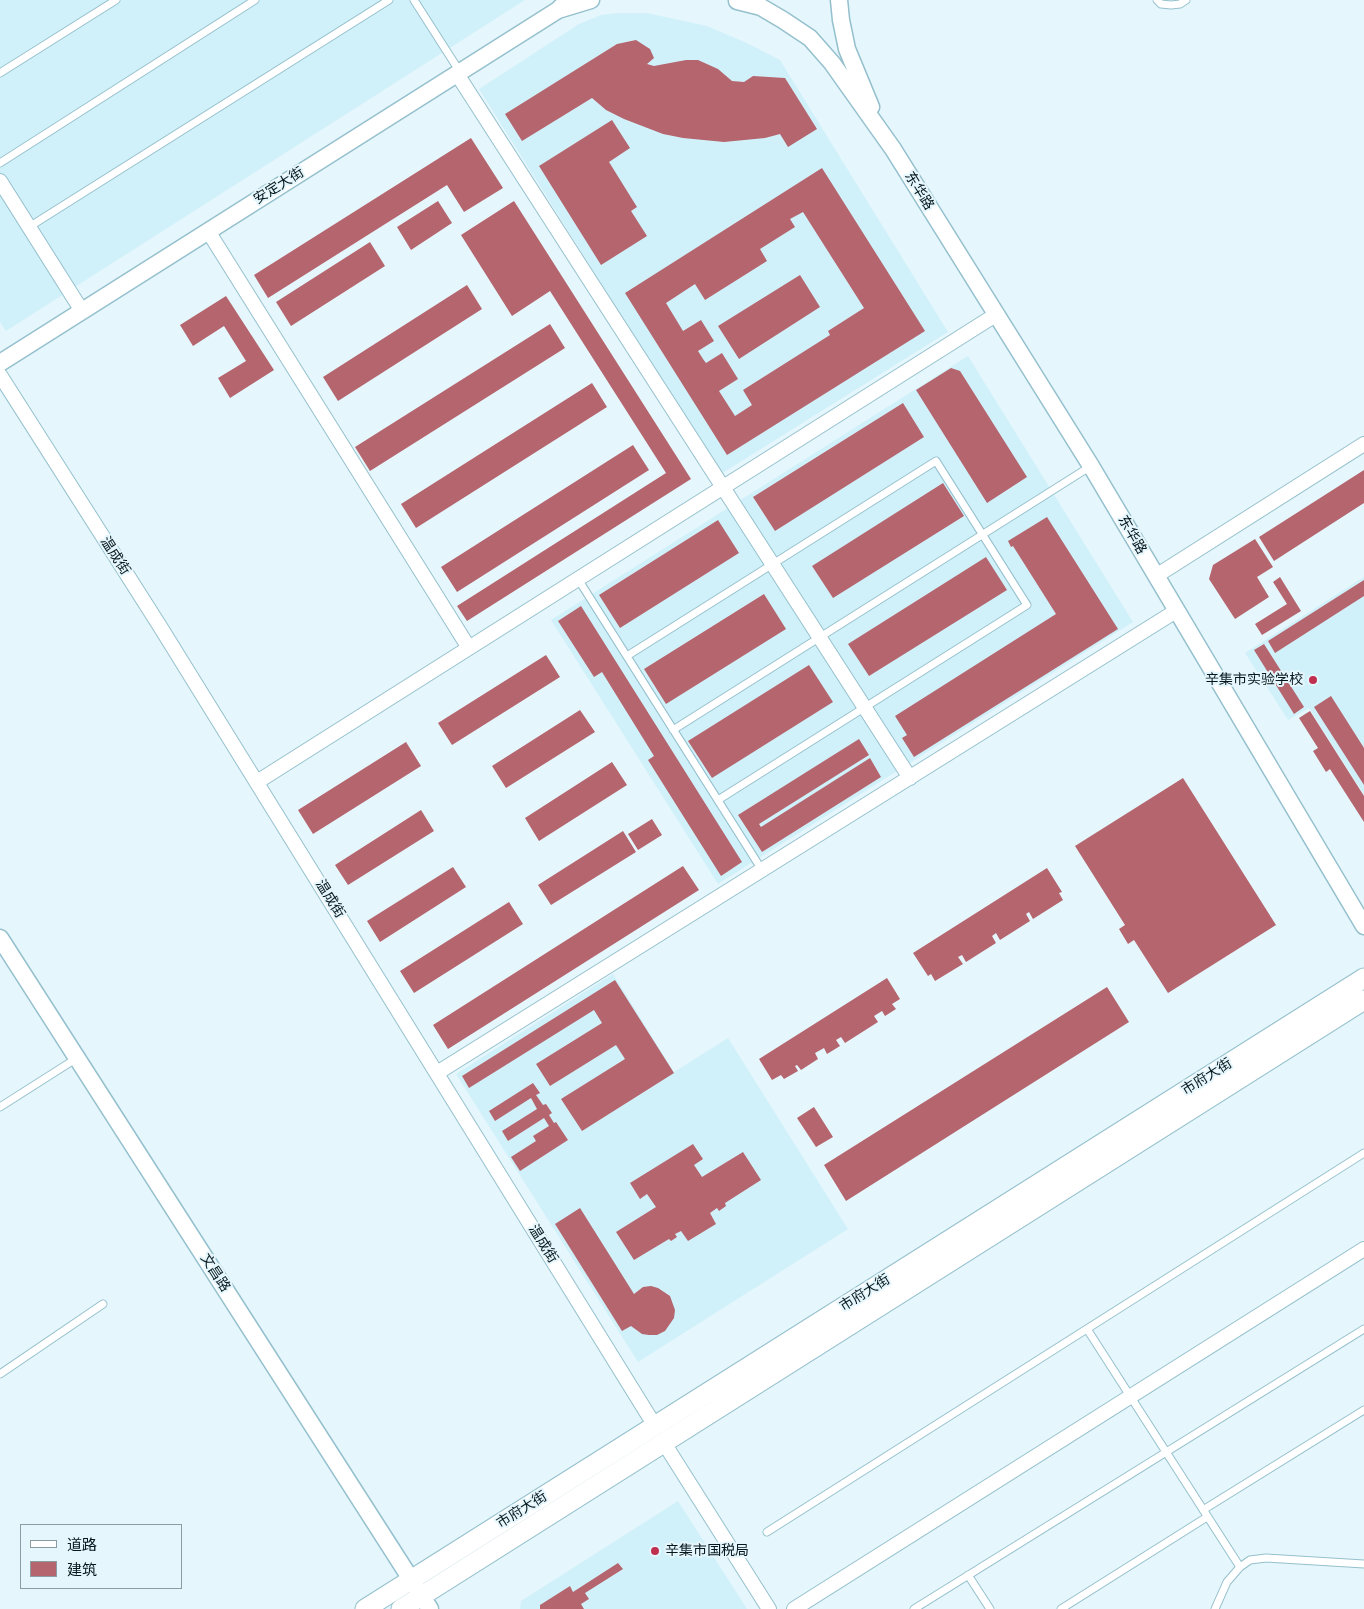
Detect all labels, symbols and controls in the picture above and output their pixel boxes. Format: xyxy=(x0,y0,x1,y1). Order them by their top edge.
street label: 安定大街 xyxy=(251,164,307,208)
street label: 东华路 xyxy=(901,169,937,213)
street label: 东华路 xyxy=(1114,513,1150,557)
street label: 温成街 xyxy=(97,534,133,578)
place label: 辛集市实验学校 xyxy=(1205,672,1303,688)
marker: 辛集市实验学校 xyxy=(1307,674,1319,686)
street label: 温成街 xyxy=(312,877,348,921)
street label: 市府大街 xyxy=(1179,1055,1235,1099)
street label: 温成街 xyxy=(525,1222,561,1266)
street label: 文昌路 xyxy=(197,1251,233,1295)
street label: 市府大街 xyxy=(837,1271,893,1315)
street label: 市府大街 xyxy=(494,1488,550,1532)
legend xyxy=(20,1524,182,1589)
text: 道路 xyxy=(67,1534,97,1554)
place label: 辛集市国税局 xyxy=(665,1543,749,1559)
marker: 辛集市国税局 xyxy=(649,1545,661,1557)
text: 建筑 xyxy=(67,1559,97,1579)

